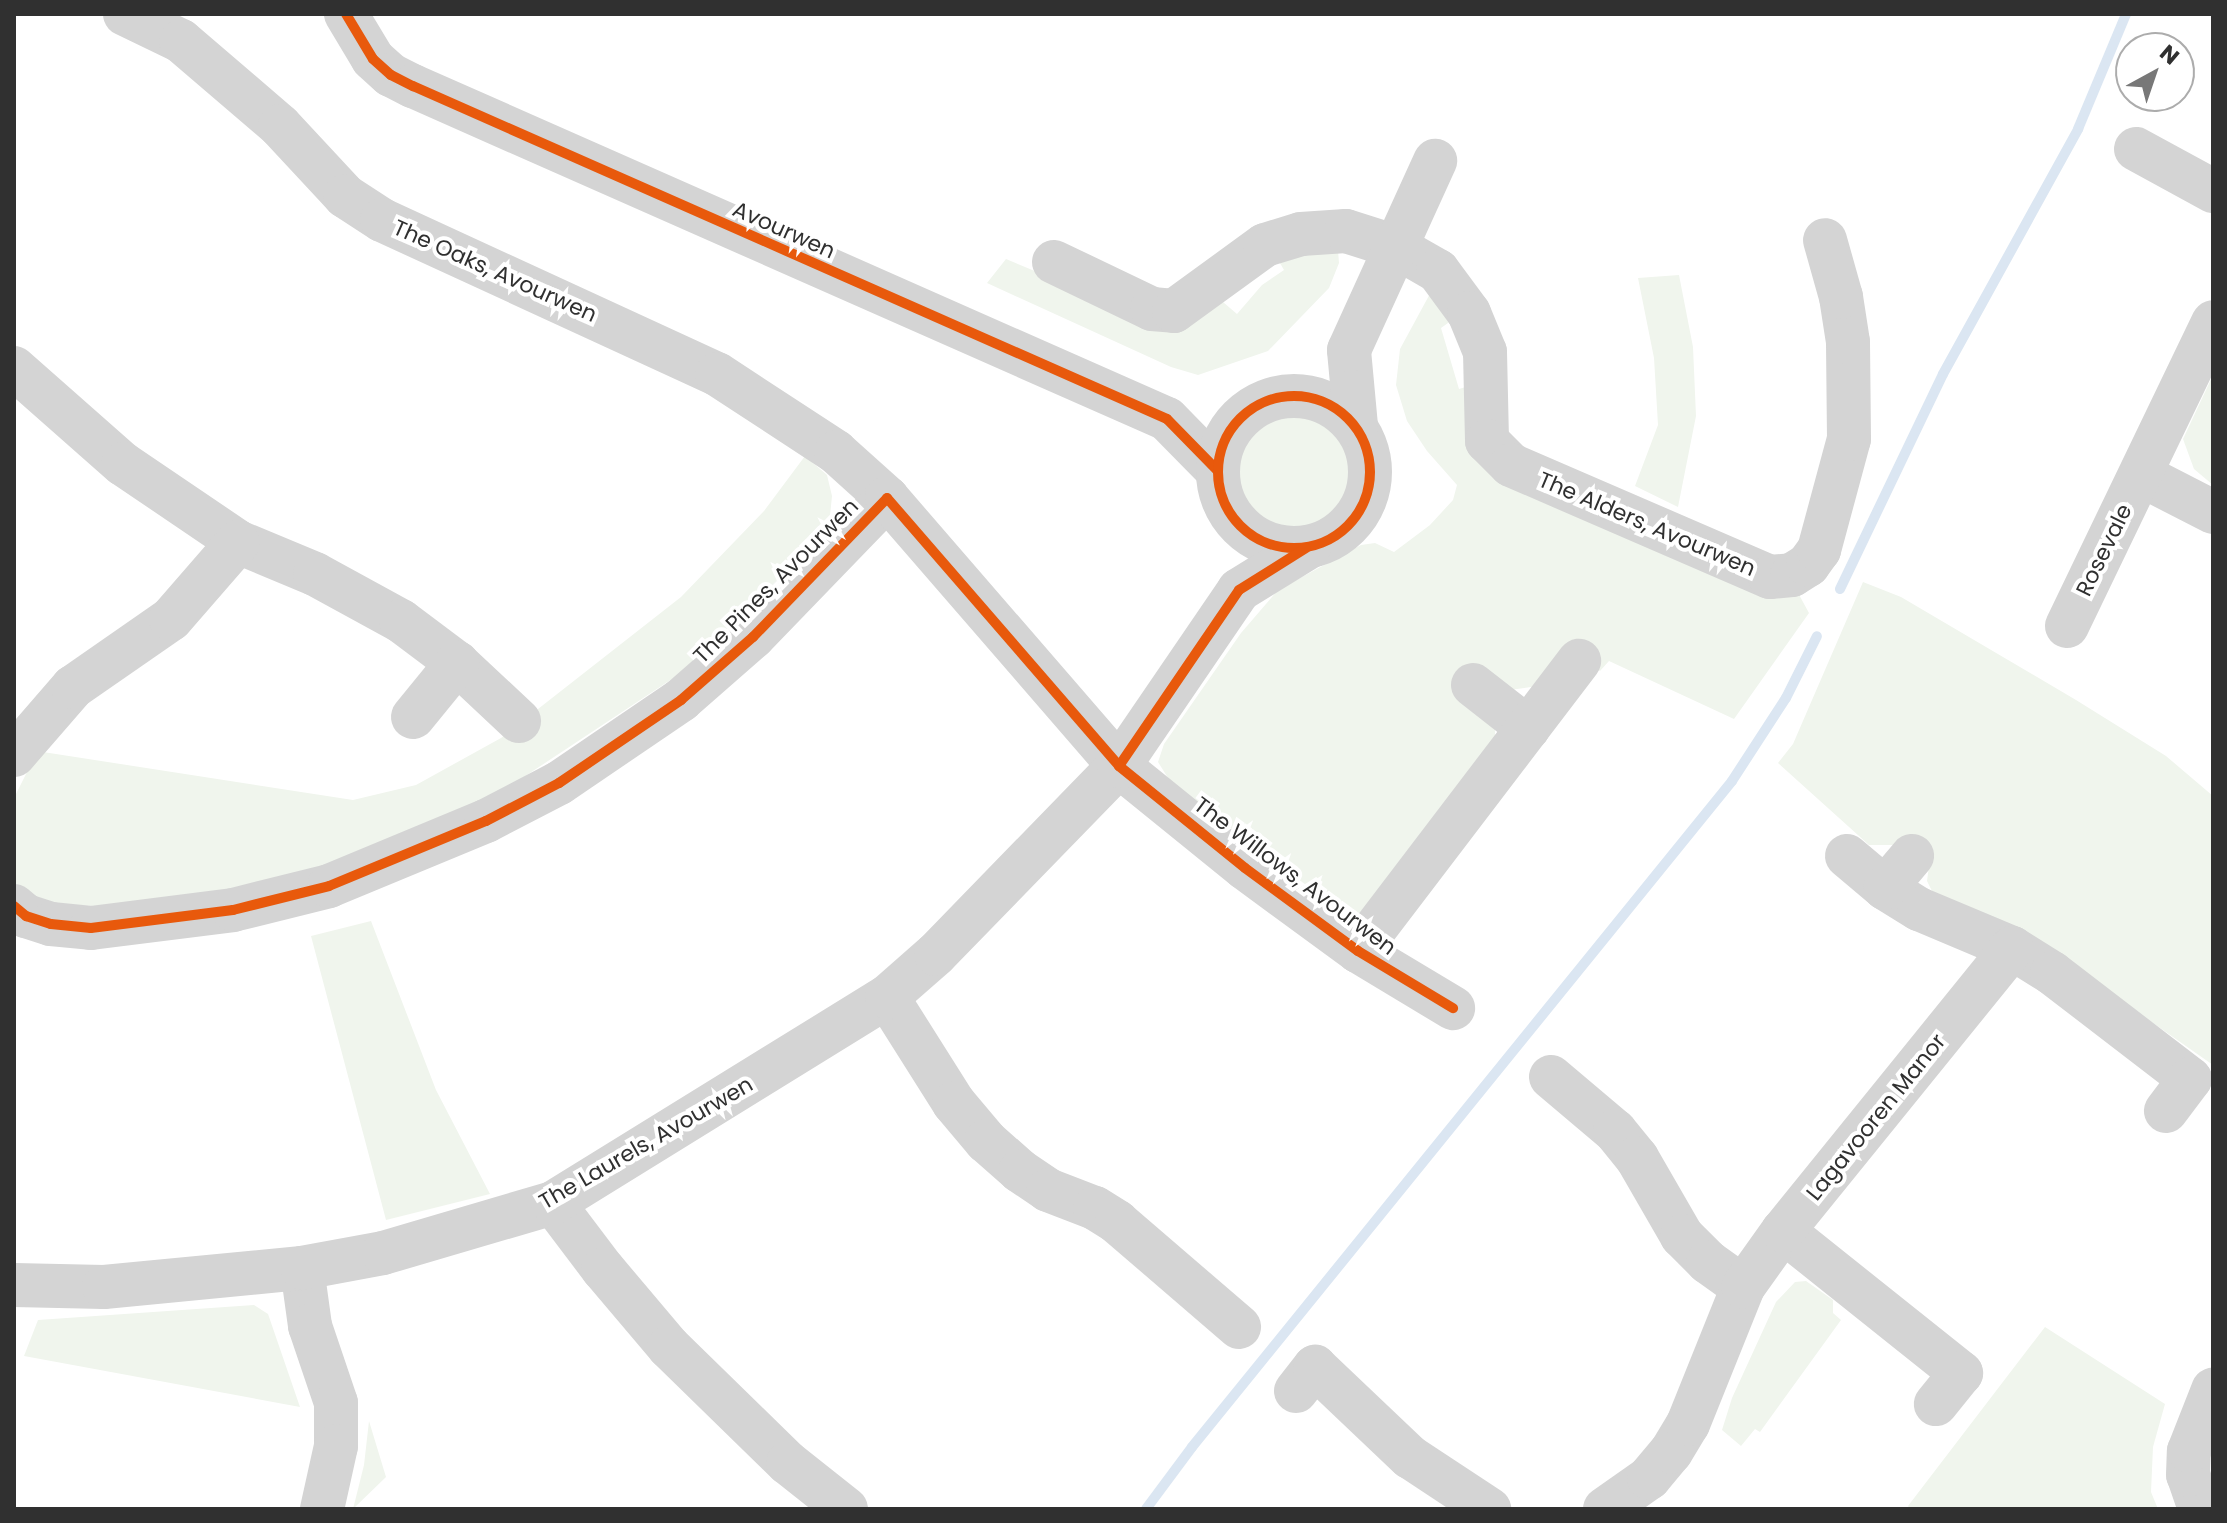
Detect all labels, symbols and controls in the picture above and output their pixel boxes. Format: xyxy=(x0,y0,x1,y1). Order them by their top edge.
north arrow xyxy=(2115,32,2195,112)
text: N xyxy=(2153,38,2186,72)
street label: Avourwen xyxy=(729,196,839,264)
street label: The Oaks, Avourwen xyxy=(389,214,601,328)
street label: The Alders, Avourwen xyxy=(1534,466,1760,582)
street label: The Pines, Avourwen xyxy=(688,493,864,669)
street label: Rosevale xyxy=(2070,500,2138,600)
street label: The Willows, Avourwen xyxy=(1189,791,1401,961)
street label: Lagavooren Manor xyxy=(1801,1028,1951,1206)
street label: The Laurels, Avourwen xyxy=(535,1071,757,1215)

